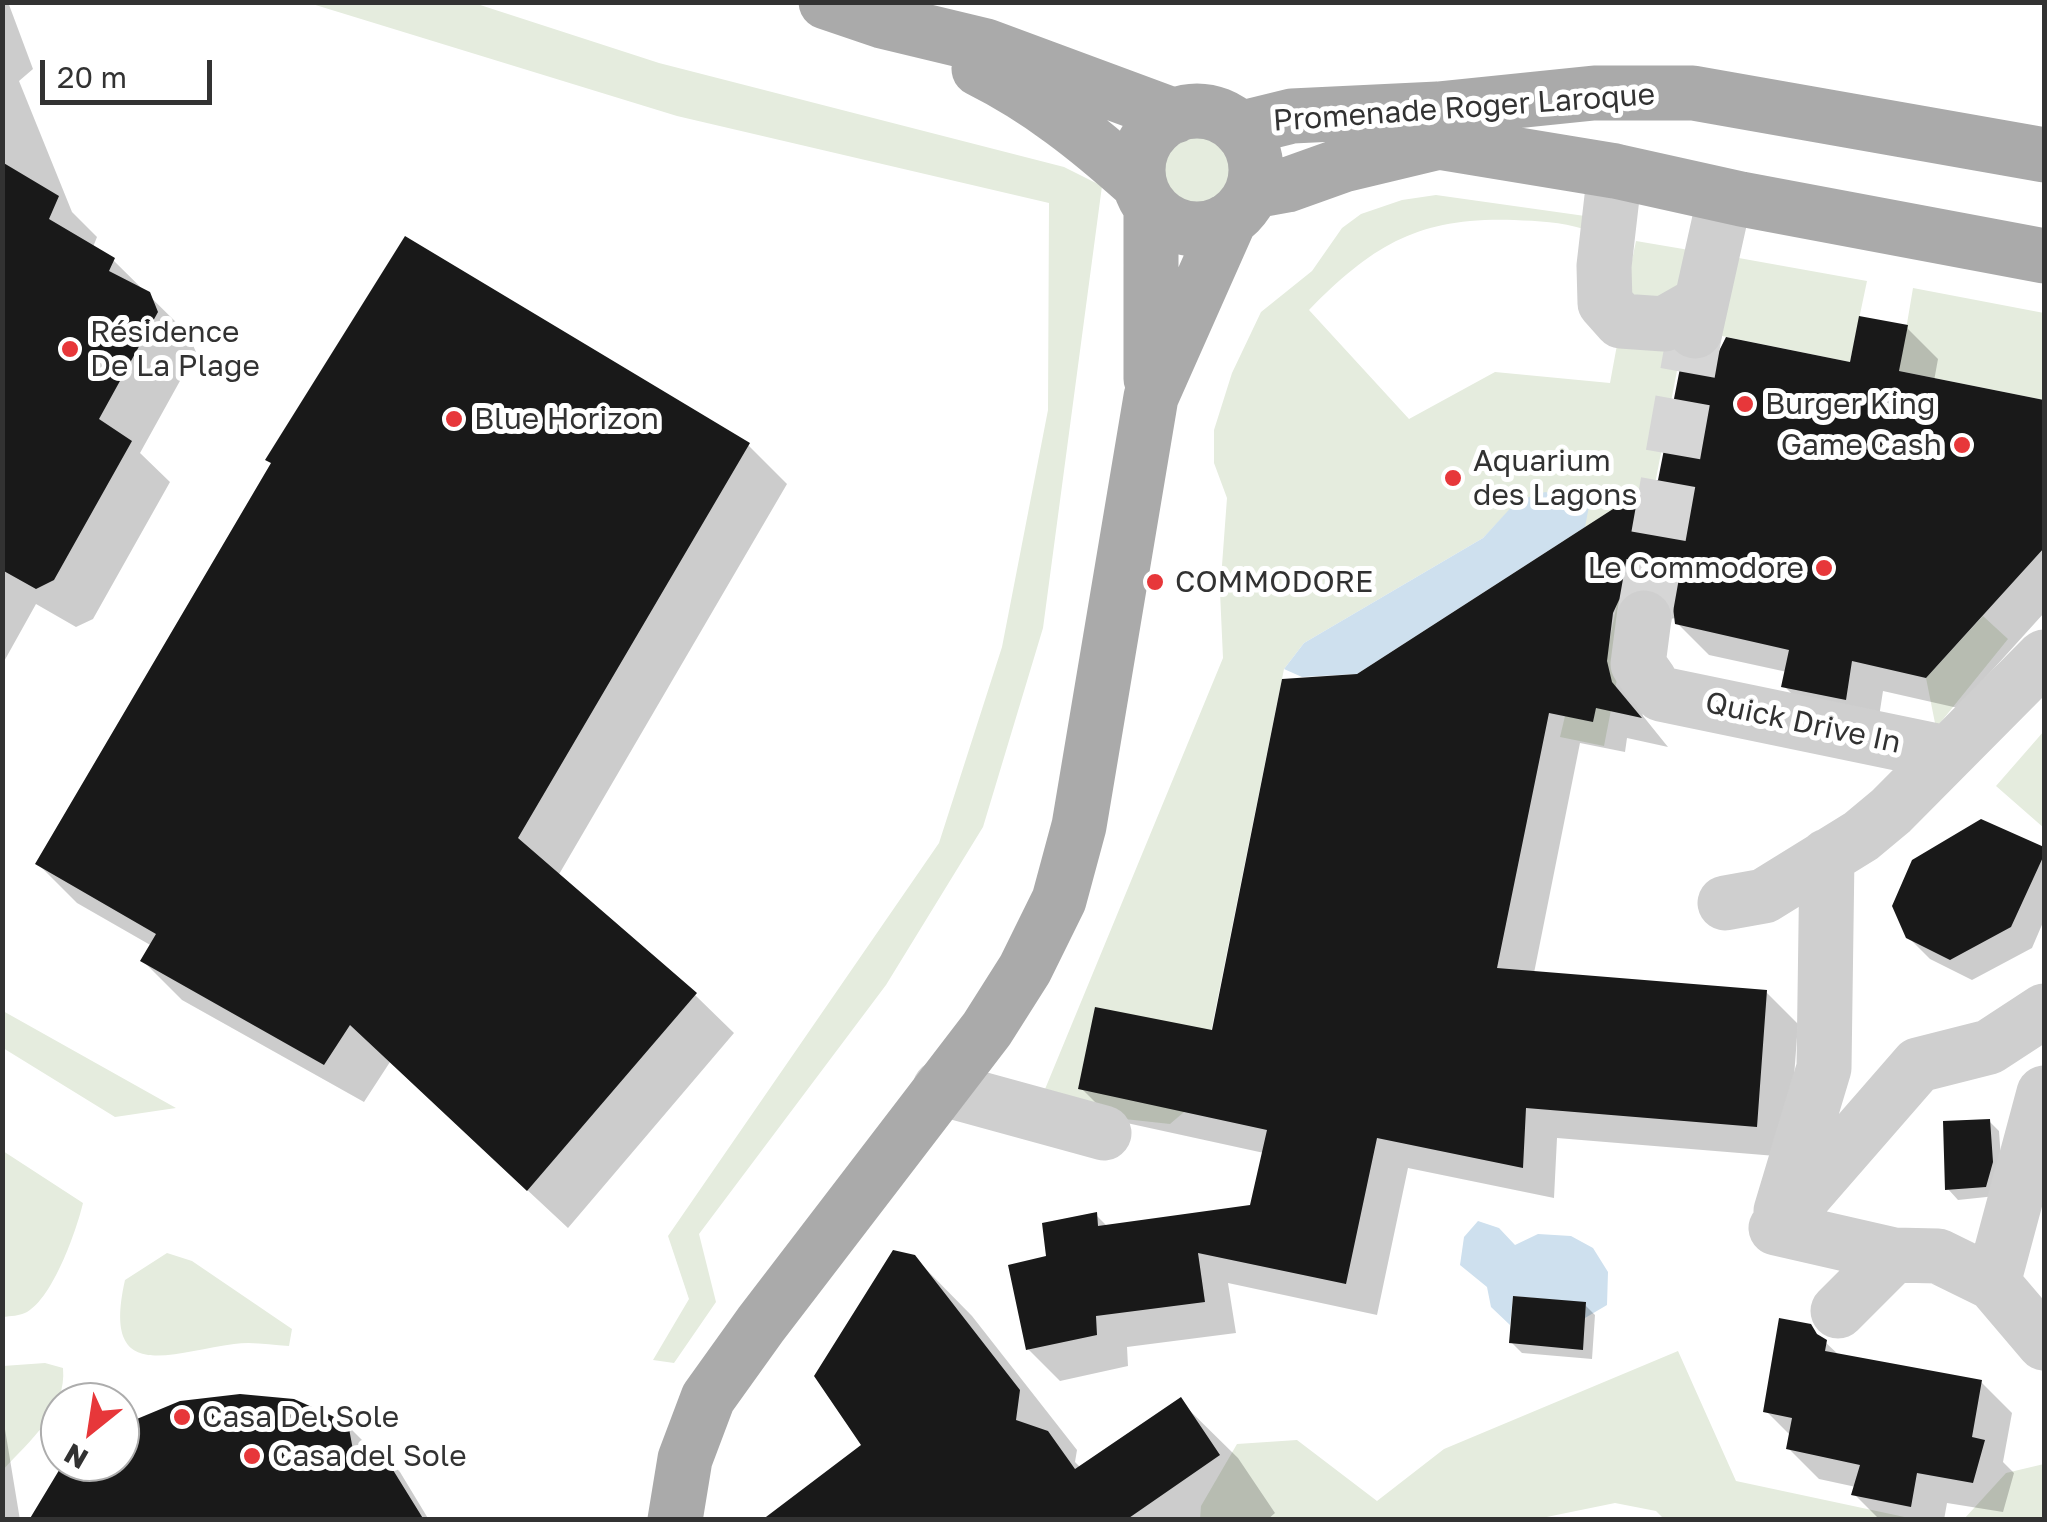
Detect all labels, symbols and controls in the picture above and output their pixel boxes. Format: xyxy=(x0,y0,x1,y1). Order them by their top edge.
scale bar xyxy=(45,40,218,102)
text: 20 m xyxy=(57,59,127,95)
street label: Promenade Roger Laroque xyxy=(1272,77,1656,139)
place label: Résidence De La Plage xyxy=(90,314,260,384)
marker: Résidence De La Plage xyxy=(59,338,81,360)
place label: Burger King xyxy=(1765,386,1935,422)
marker: Burger King xyxy=(1734,393,1756,415)
place label: Blue Horizon xyxy=(474,401,659,437)
marker: Blue Horizon xyxy=(443,408,465,430)
place label: Game Cash xyxy=(1781,427,1942,463)
marker: Game Cash xyxy=(1951,434,1973,456)
place label: Aquarium des Lagons xyxy=(1473,443,1637,514)
marker: Aquarium des Lagons xyxy=(1442,467,1464,489)
place label: Le Commodore xyxy=(1588,550,1804,586)
marker: Le Commodore xyxy=(1813,557,1835,579)
place label: COMMODORE xyxy=(1175,564,1373,600)
marker: COMMODORE xyxy=(1144,571,1166,593)
street label: Quick Drive In xyxy=(1702,685,1904,761)
north arrow xyxy=(40,1382,140,1482)
place label: Casa Del Sole xyxy=(202,1399,399,1435)
marker: Casa Del Sole xyxy=(171,1406,193,1428)
text: N xyxy=(58,1437,93,1476)
place label: Casa del Sole xyxy=(272,1438,467,1474)
marker: Casa del Sole xyxy=(241,1445,263,1467)

